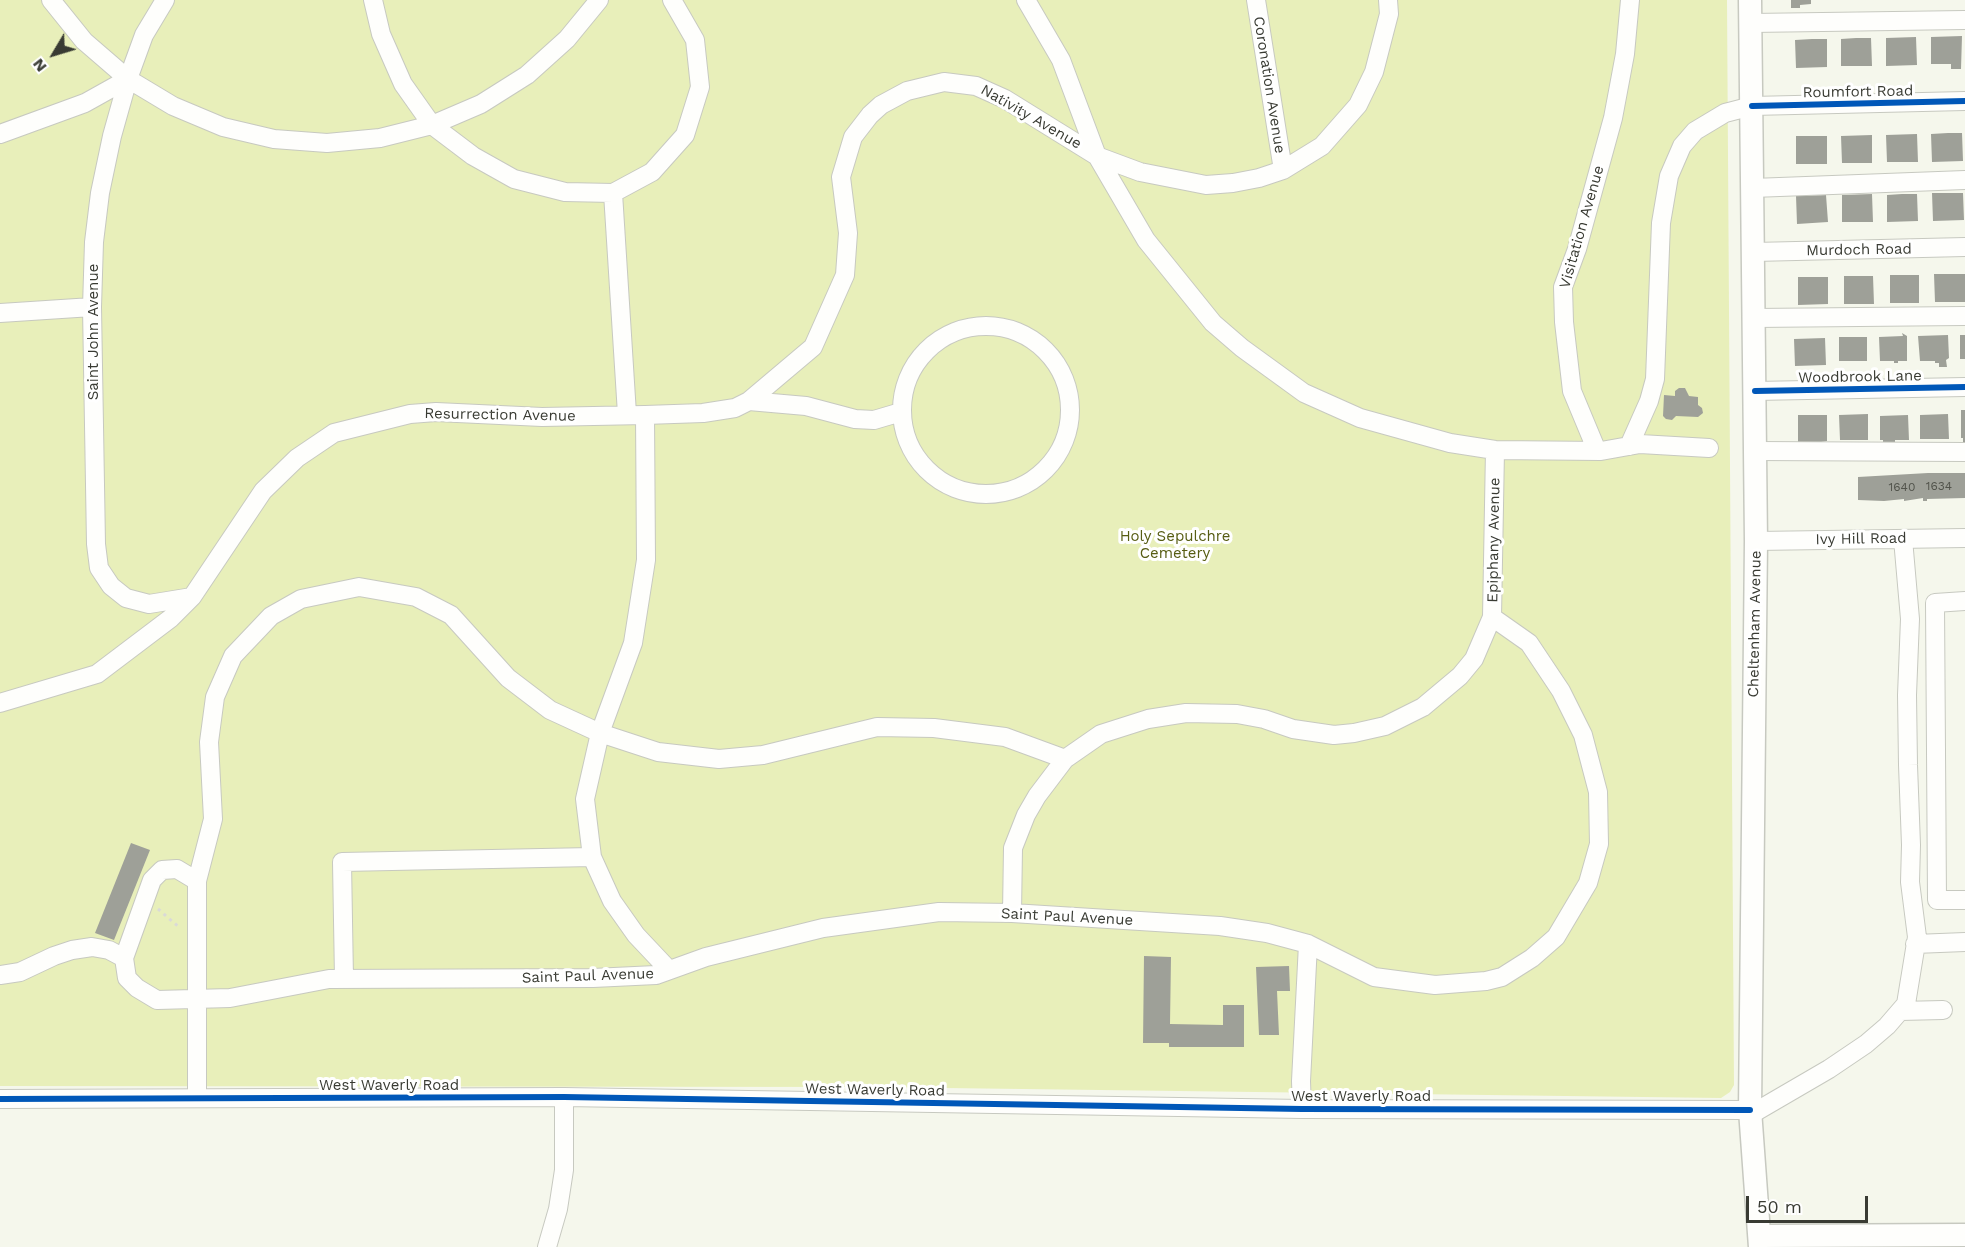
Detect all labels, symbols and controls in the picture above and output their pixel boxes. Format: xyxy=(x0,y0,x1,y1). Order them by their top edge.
street label: Coronation Avenue xyxy=(1249,15,1289,155)
north arrow xyxy=(24,24,84,84)
text: N xyxy=(28,55,51,76)
street label: Nativity Avenue xyxy=(977,81,1085,153)
street label: Roumfort Road xyxy=(1803,82,1913,102)
street label: Visitation Avenue xyxy=(1556,164,1608,290)
street label: Murdoch Road xyxy=(1806,240,1912,260)
street label: Saint John Avenue xyxy=(85,264,103,400)
street label: Woodbrook Lane xyxy=(1798,367,1922,387)
street label: Resurrection Avenue xyxy=(424,405,576,425)
street label: Epiphany Avenue xyxy=(1484,477,1504,603)
house number: 1634 xyxy=(1926,479,1952,493)
house number: 1640 xyxy=(1889,480,1915,494)
park label: Holy Sepulchre Cemetery xyxy=(1120,528,1230,563)
street label: Ivy Hill Road xyxy=(1815,529,1907,549)
street label: Cheltenham Avenue xyxy=(1745,550,1765,698)
street label: Saint Paul Avenue xyxy=(1001,905,1133,929)
street label: Saint Paul Avenue xyxy=(522,965,654,987)
street label: West Waverly Road xyxy=(319,1077,459,1095)
street label: West Waverly Road xyxy=(805,1080,945,1100)
street label: West Waverly Road xyxy=(1291,1088,1431,1106)
scale bar xyxy=(1749,1184,1870,1222)
text: 50 m xyxy=(1757,1196,1802,1217)

